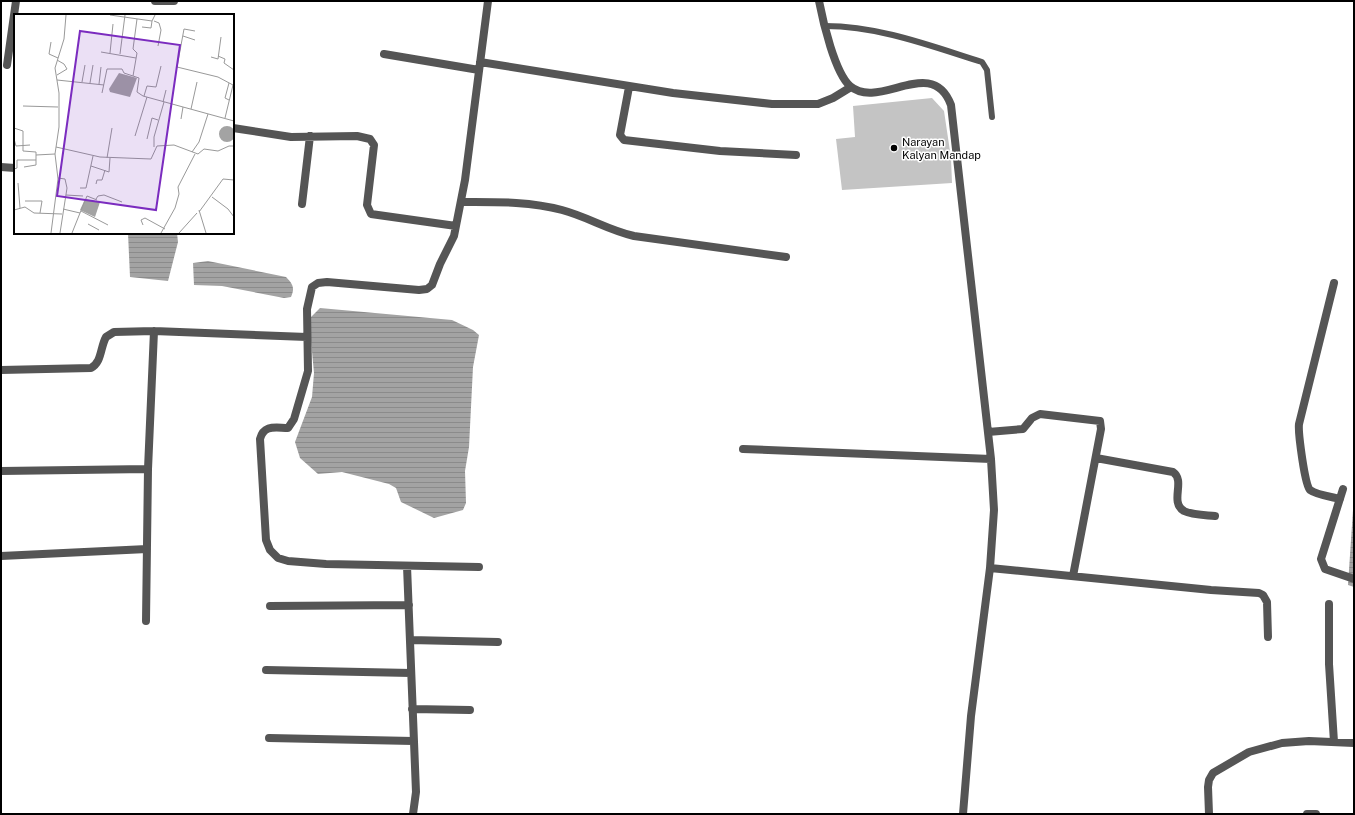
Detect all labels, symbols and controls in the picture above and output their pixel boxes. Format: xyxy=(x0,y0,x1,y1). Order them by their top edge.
inset map xyxy=(14,14,234,234)
place label: Narayan Kalyan Mandap xyxy=(902,136,981,161)
marker: Narayan Kalyan Mandap xyxy=(889,143,899,153)

